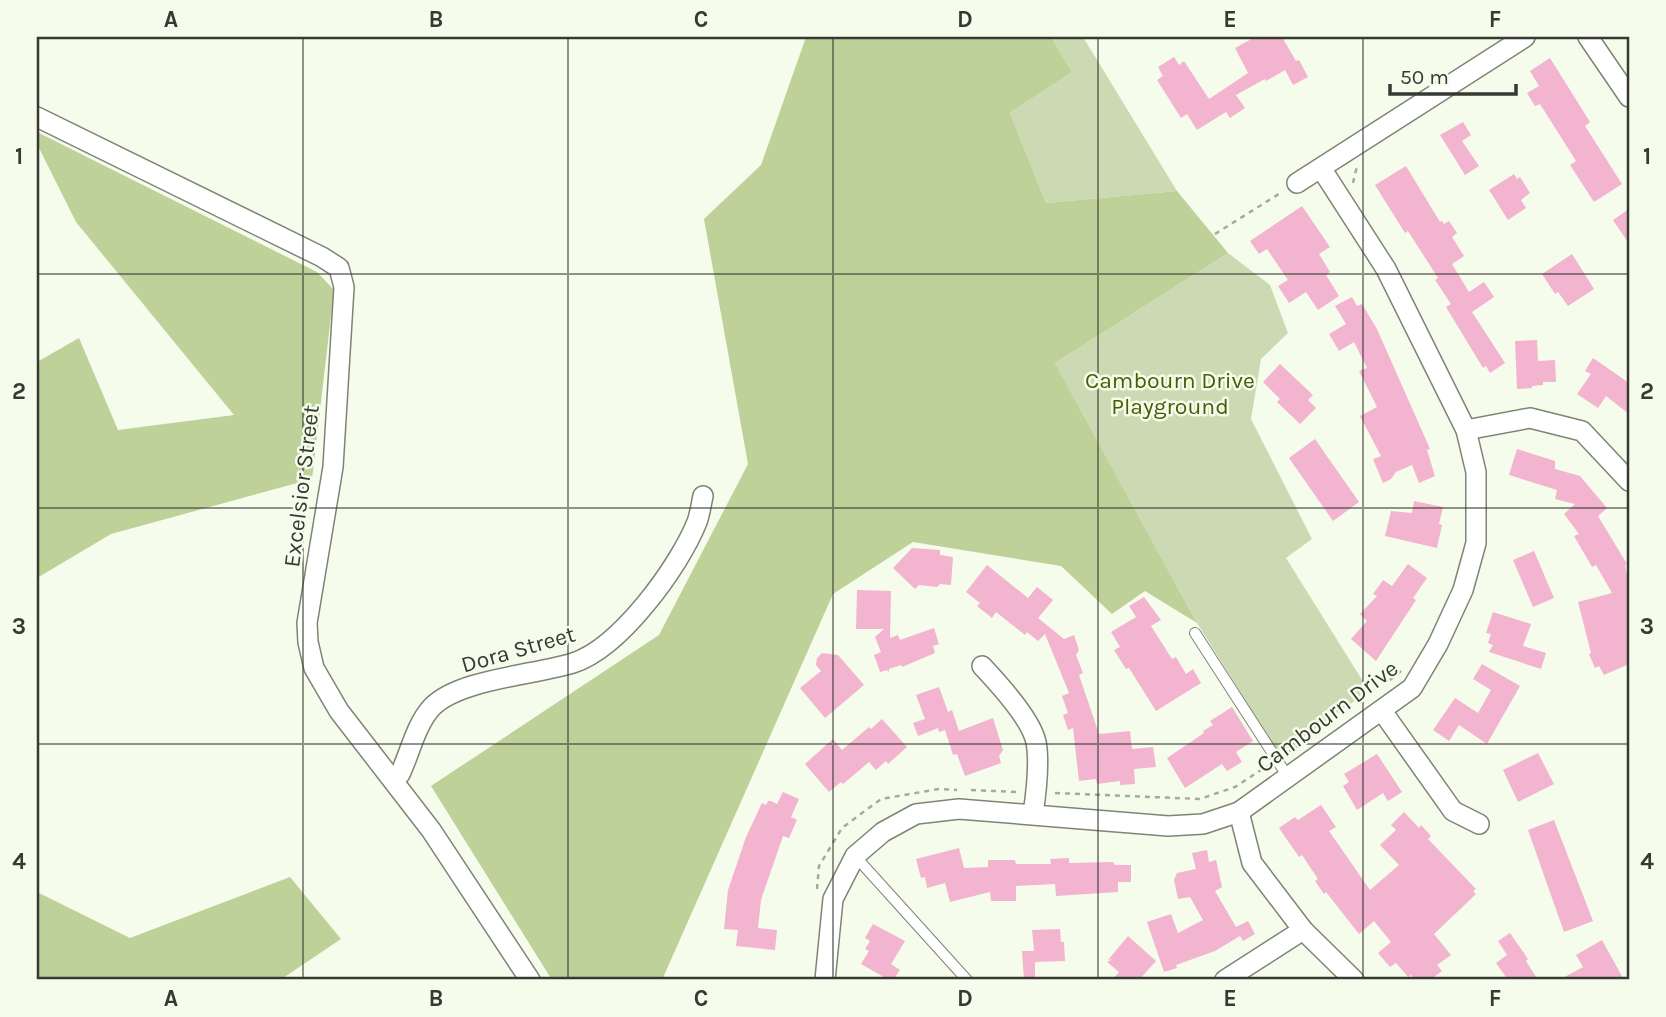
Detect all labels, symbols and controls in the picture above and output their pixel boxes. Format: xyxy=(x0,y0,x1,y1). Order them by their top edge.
text: A xyxy=(164,6,178,33)
text: B xyxy=(429,6,443,33)
text: C xyxy=(694,6,708,33)
text: D xyxy=(957,6,973,33)
text: E xyxy=(1223,6,1237,33)
text: F xyxy=(1489,6,1501,33)
scale bar xyxy=(1390,52,1516,96)
text: 50 m xyxy=(1400,65,1449,89)
text: 1 xyxy=(15,143,23,170)
text: 1 xyxy=(1643,143,1651,170)
park label: Cambourn Drive Playground xyxy=(1085,367,1255,420)
text: 2 xyxy=(12,378,26,405)
text: 2 xyxy=(1640,378,1654,405)
street label: Excelsior Street xyxy=(278,403,325,569)
text: 3 xyxy=(12,613,26,640)
text: 3 xyxy=(1640,613,1654,640)
street label: Dora Street xyxy=(458,620,579,679)
street label: Cambourn Drive xyxy=(1251,655,1403,778)
text: 4 xyxy=(12,848,26,875)
text: 4 xyxy=(1640,848,1654,875)
text: A xyxy=(164,985,178,1012)
text: B xyxy=(429,985,443,1012)
text: C xyxy=(694,985,708,1012)
text: D xyxy=(957,985,973,1012)
text: E xyxy=(1223,985,1237,1012)
text: F xyxy=(1489,985,1501,1012)

